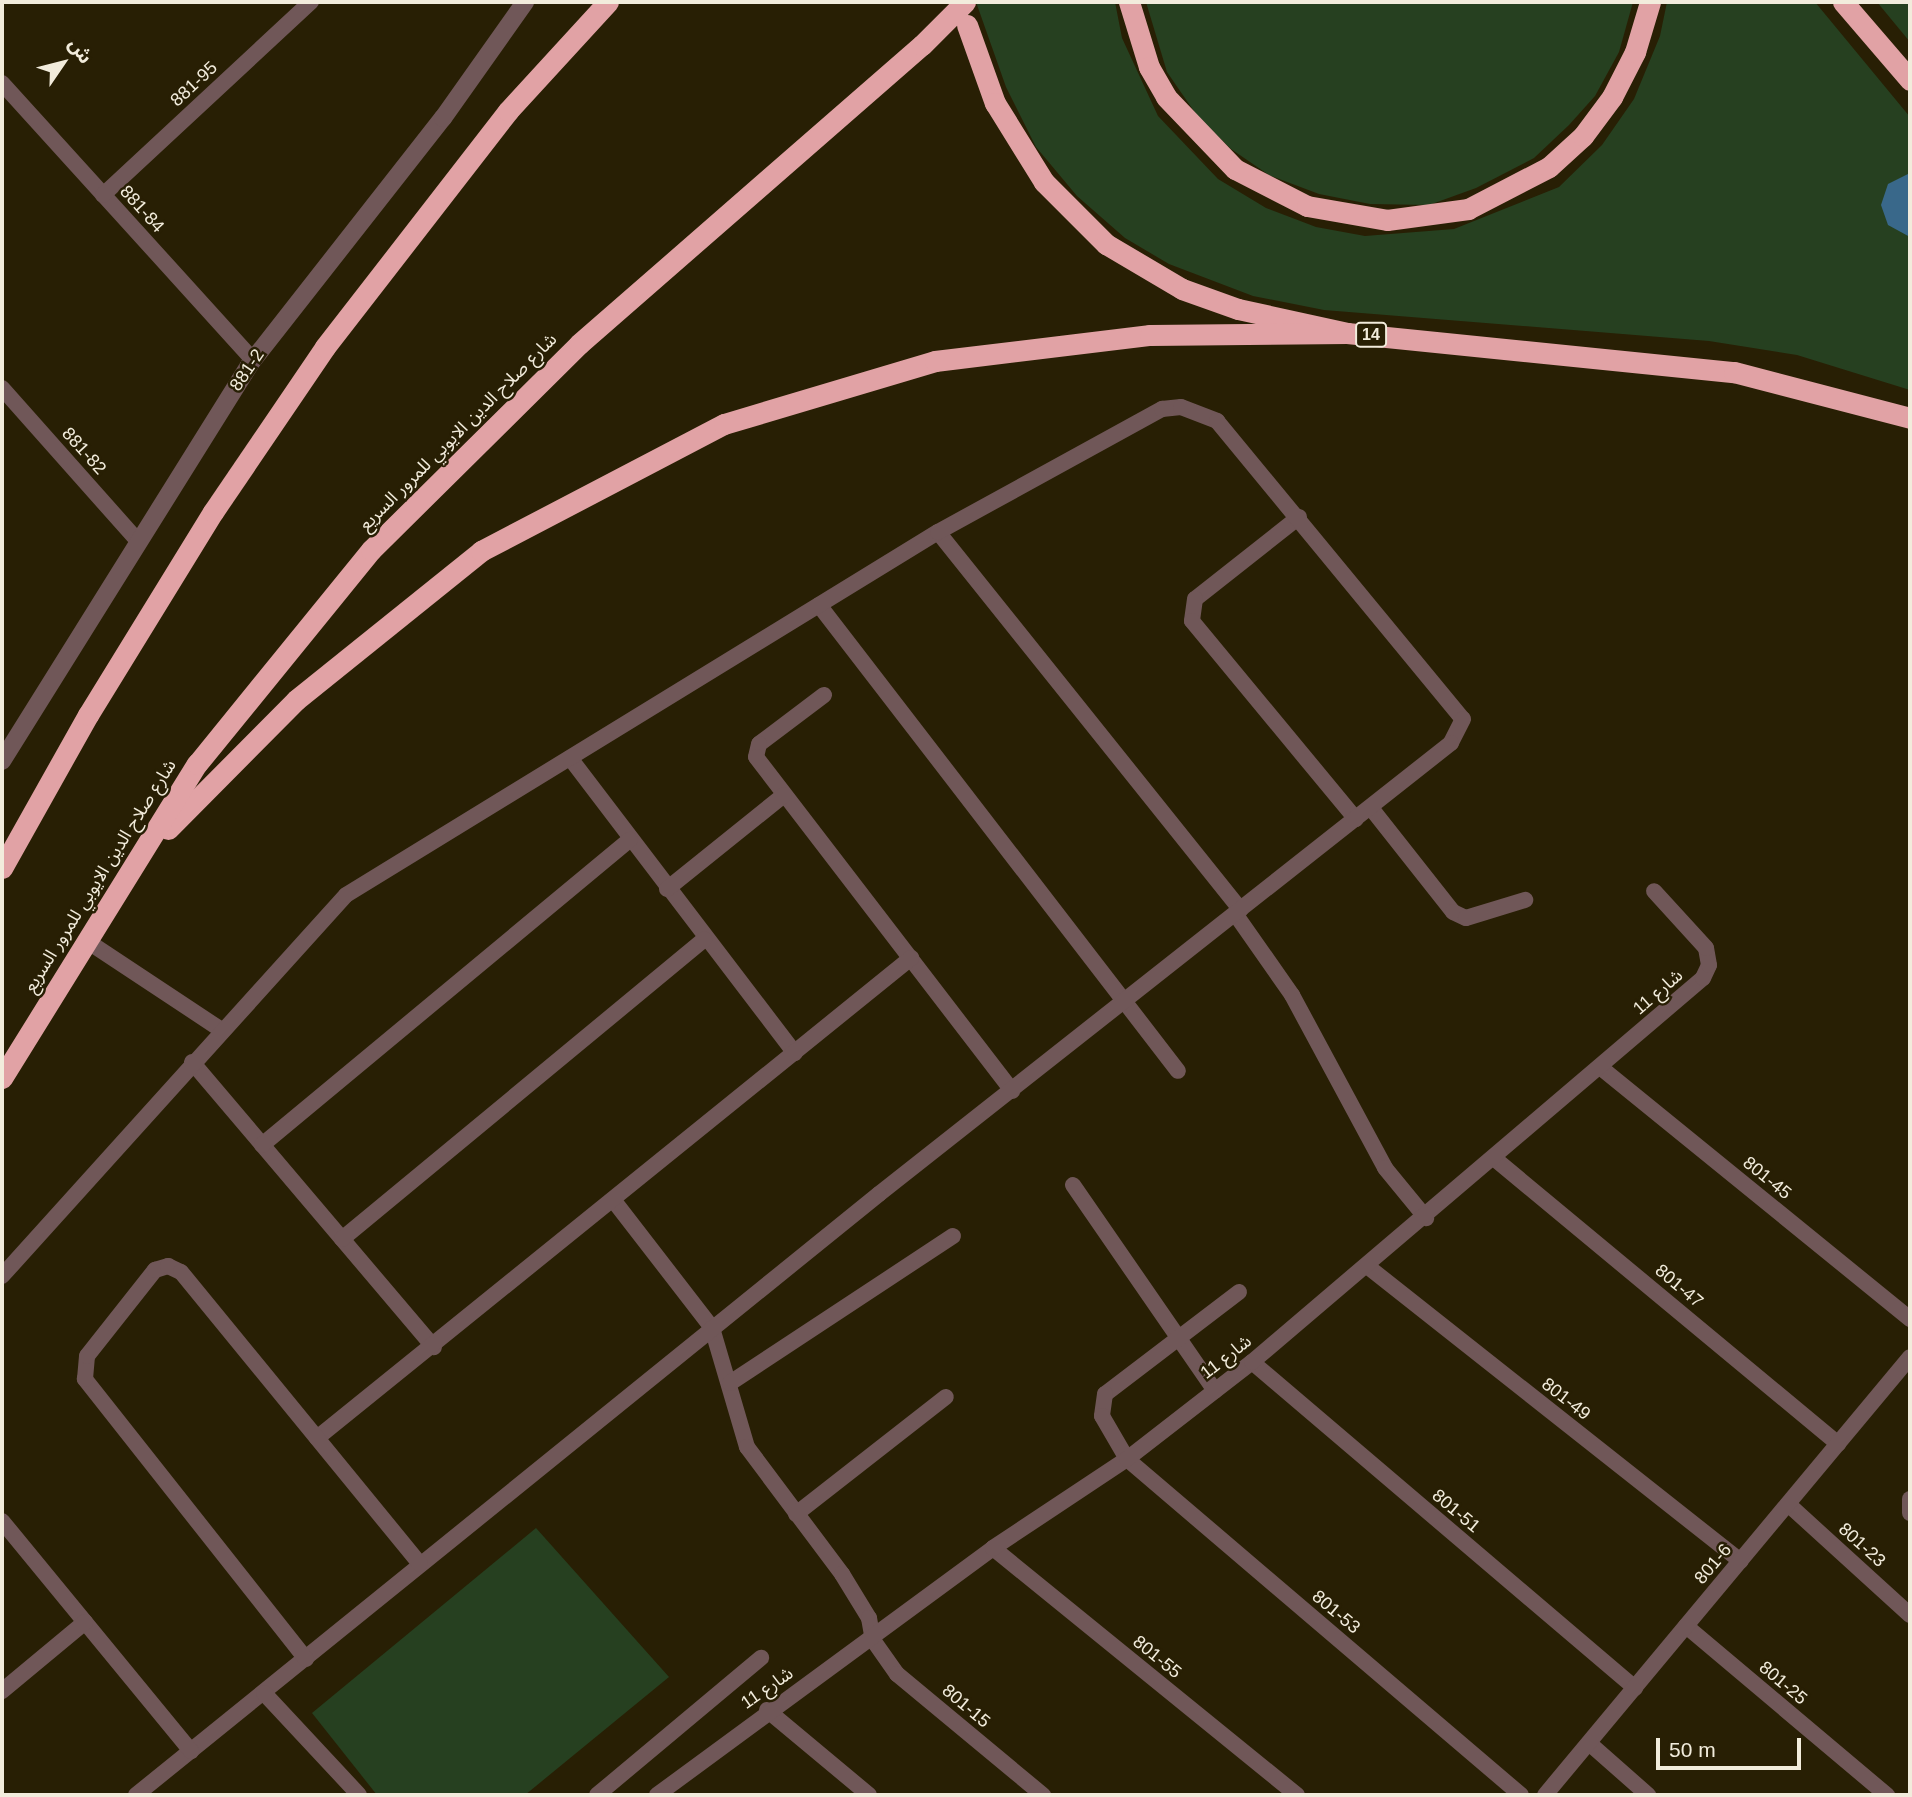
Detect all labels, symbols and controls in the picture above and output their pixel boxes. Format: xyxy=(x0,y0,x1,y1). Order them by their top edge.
north arrow xyxy=(28,28,98,98)
text: ش xyxy=(65,34,97,67)
street label: 881-95 xyxy=(166,57,222,111)
street label: 881-84 xyxy=(115,181,169,237)
road number: 14 xyxy=(1354,322,1388,348)
street label: شارع صلاح الدين الايوبي للمرور السريع xyxy=(355,329,561,535)
street label: 881-2 xyxy=(225,345,269,395)
street label: 881-82 xyxy=(57,423,111,479)
street label: شارع صلاح الدين الايوبي للمرور السريع xyxy=(19,756,181,996)
street label: شارع 11 xyxy=(1629,965,1687,1019)
street label: 801-45 xyxy=(1738,1152,1796,1204)
street label: 801-47 xyxy=(1651,1260,1707,1312)
street label: شارع 11 xyxy=(1196,1330,1256,1384)
street label: 801-49 xyxy=(1537,1373,1595,1425)
street label: 801-51 xyxy=(1428,1485,1484,1537)
street label: 801-23 xyxy=(1834,1518,1890,1572)
street label: 801-6 xyxy=(1690,1539,1736,1589)
street label: 801-53 xyxy=(1308,1586,1364,1638)
street label: 801-55 xyxy=(1128,1631,1186,1683)
street label: 801-25 xyxy=(1755,1657,1811,1709)
street label: شارع 11 xyxy=(737,1662,797,1714)
street label: 801-15 xyxy=(938,1680,994,1732)
scale bar xyxy=(1660,1724,1805,1768)
text: 50 m xyxy=(1669,1738,1716,1761)

